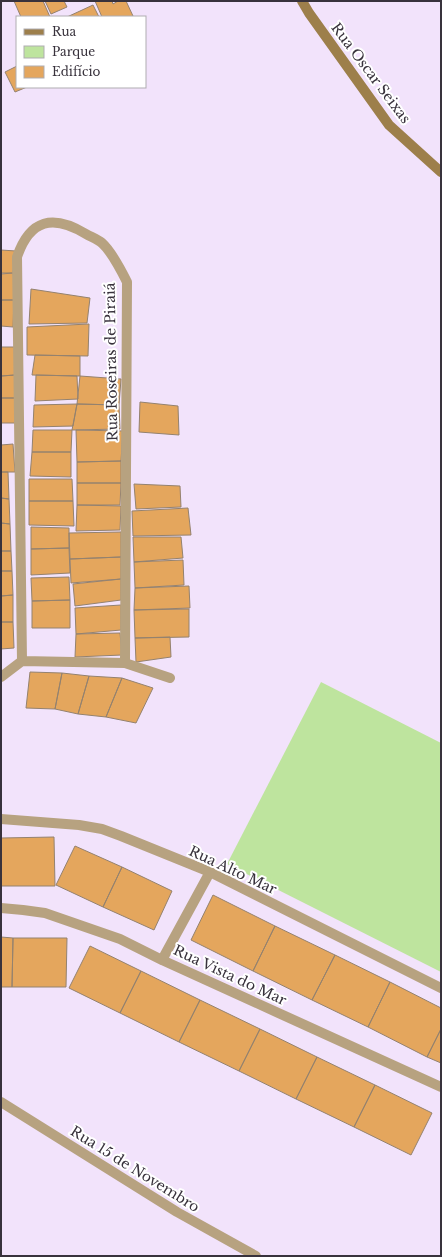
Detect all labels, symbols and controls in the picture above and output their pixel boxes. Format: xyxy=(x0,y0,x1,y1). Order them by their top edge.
legend xyxy=(16,16,146,88)
street label: Rua Oscar Seixas xyxy=(327,19,415,127)
text: Rua xyxy=(52,24,76,39)
text: Parque xyxy=(52,44,95,59)
text: Edifício xyxy=(52,64,100,79)
street label: Rua Roseiras de Piraiá xyxy=(101,282,121,442)
street label: Rua Alto Mar xyxy=(186,842,280,898)
street label: Rua Vista do Mar xyxy=(171,941,290,1009)
street label: Rua 15 de Novembro xyxy=(67,1122,203,1216)

